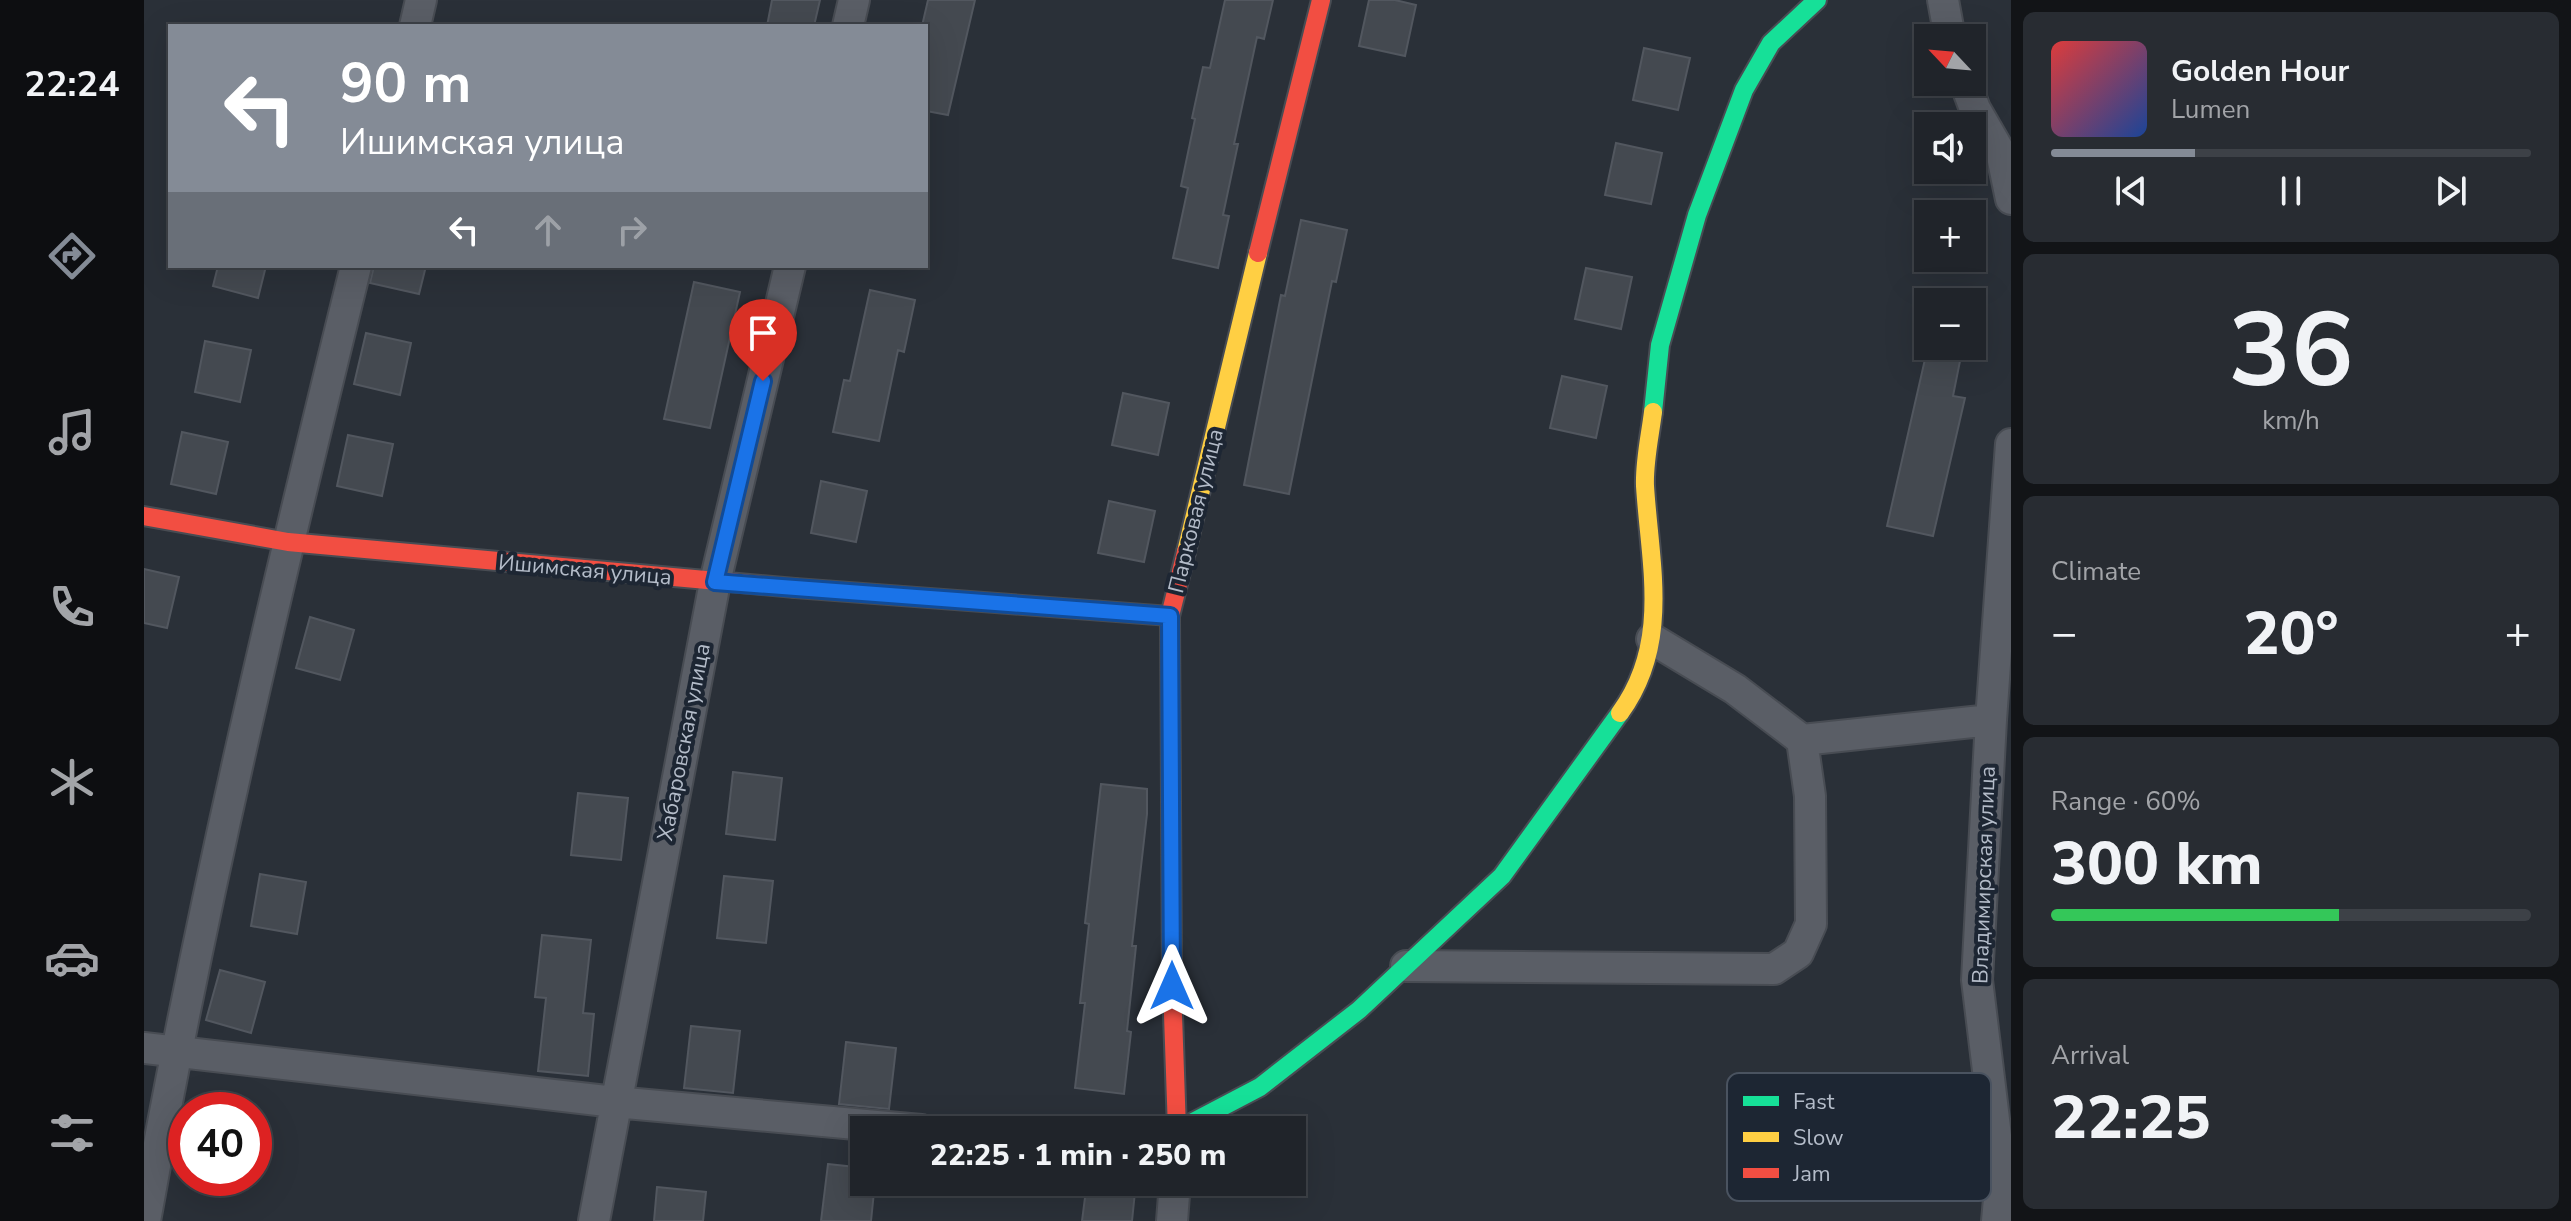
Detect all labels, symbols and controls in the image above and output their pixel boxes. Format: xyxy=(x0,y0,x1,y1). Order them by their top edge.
north arrow xyxy=(1914,24,1986,96)
map controls xyxy=(1914,24,1986,360)
text: 90 m xyxy=(340,45,471,122)
text: Golden Hour xyxy=(2171,51,2349,92)
icon: left xyxy=(208,56,312,160)
text: 22:24 xyxy=(24,60,120,109)
text: Lumen xyxy=(2171,92,2250,127)
button: sound xyxy=(1914,112,1986,184)
text: Ишимская улица xyxy=(340,118,625,167)
icon: previous xyxy=(2109,169,2153,213)
icon: pause xyxy=(2269,169,2313,213)
icon: next xyxy=(2429,169,2473,213)
button: + xyxy=(1914,200,1986,272)
icon: left xyxy=(442,208,486,252)
icon: ahead xyxy=(526,208,570,252)
icon: right xyxy=(610,208,654,252)
icon: directions xyxy=(44,228,100,284)
text: 36 xyxy=(2229,280,2353,422)
button: − xyxy=(1914,288,1986,360)
pin xyxy=(729,299,797,381)
icon: arrive xyxy=(741,311,785,355)
text: km/h xyxy=(2262,403,2320,438)
icon: music xyxy=(44,404,100,460)
street label: Парковая улица xyxy=(1161,426,1231,596)
street label: Ишимская улица xyxy=(497,547,673,593)
text: Climate xyxy=(2051,554,2141,589)
icon: phone xyxy=(44,579,100,635)
text: 20° xyxy=(2243,593,2339,675)
text: − xyxy=(2051,604,2077,664)
text: + xyxy=(2505,604,2531,664)
street label: Хабаровская улица xyxy=(650,641,718,843)
icon: climate xyxy=(44,754,100,810)
street label: Владимирская улица xyxy=(1965,765,2003,985)
text: Range · 60% xyxy=(2051,784,2201,819)
text: 300 km xyxy=(2051,823,2263,905)
icon: car xyxy=(44,930,100,986)
position arrow xyxy=(1130,944,1214,1028)
text: Arrival xyxy=(2051,1038,2129,1073)
legend xyxy=(1727,1073,1991,1201)
text: 22:25 xyxy=(2051,1077,2211,1159)
text: Fast xyxy=(1793,1087,1835,1117)
speed limit sign: 40 xyxy=(168,1092,272,1196)
icon: filters xyxy=(44,1105,100,1161)
text: Slow xyxy=(1793,1123,1844,1153)
text: 22:25 · 1 min · 250 m xyxy=(930,1135,1226,1176)
text: Jam xyxy=(1792,1159,1831,1189)

